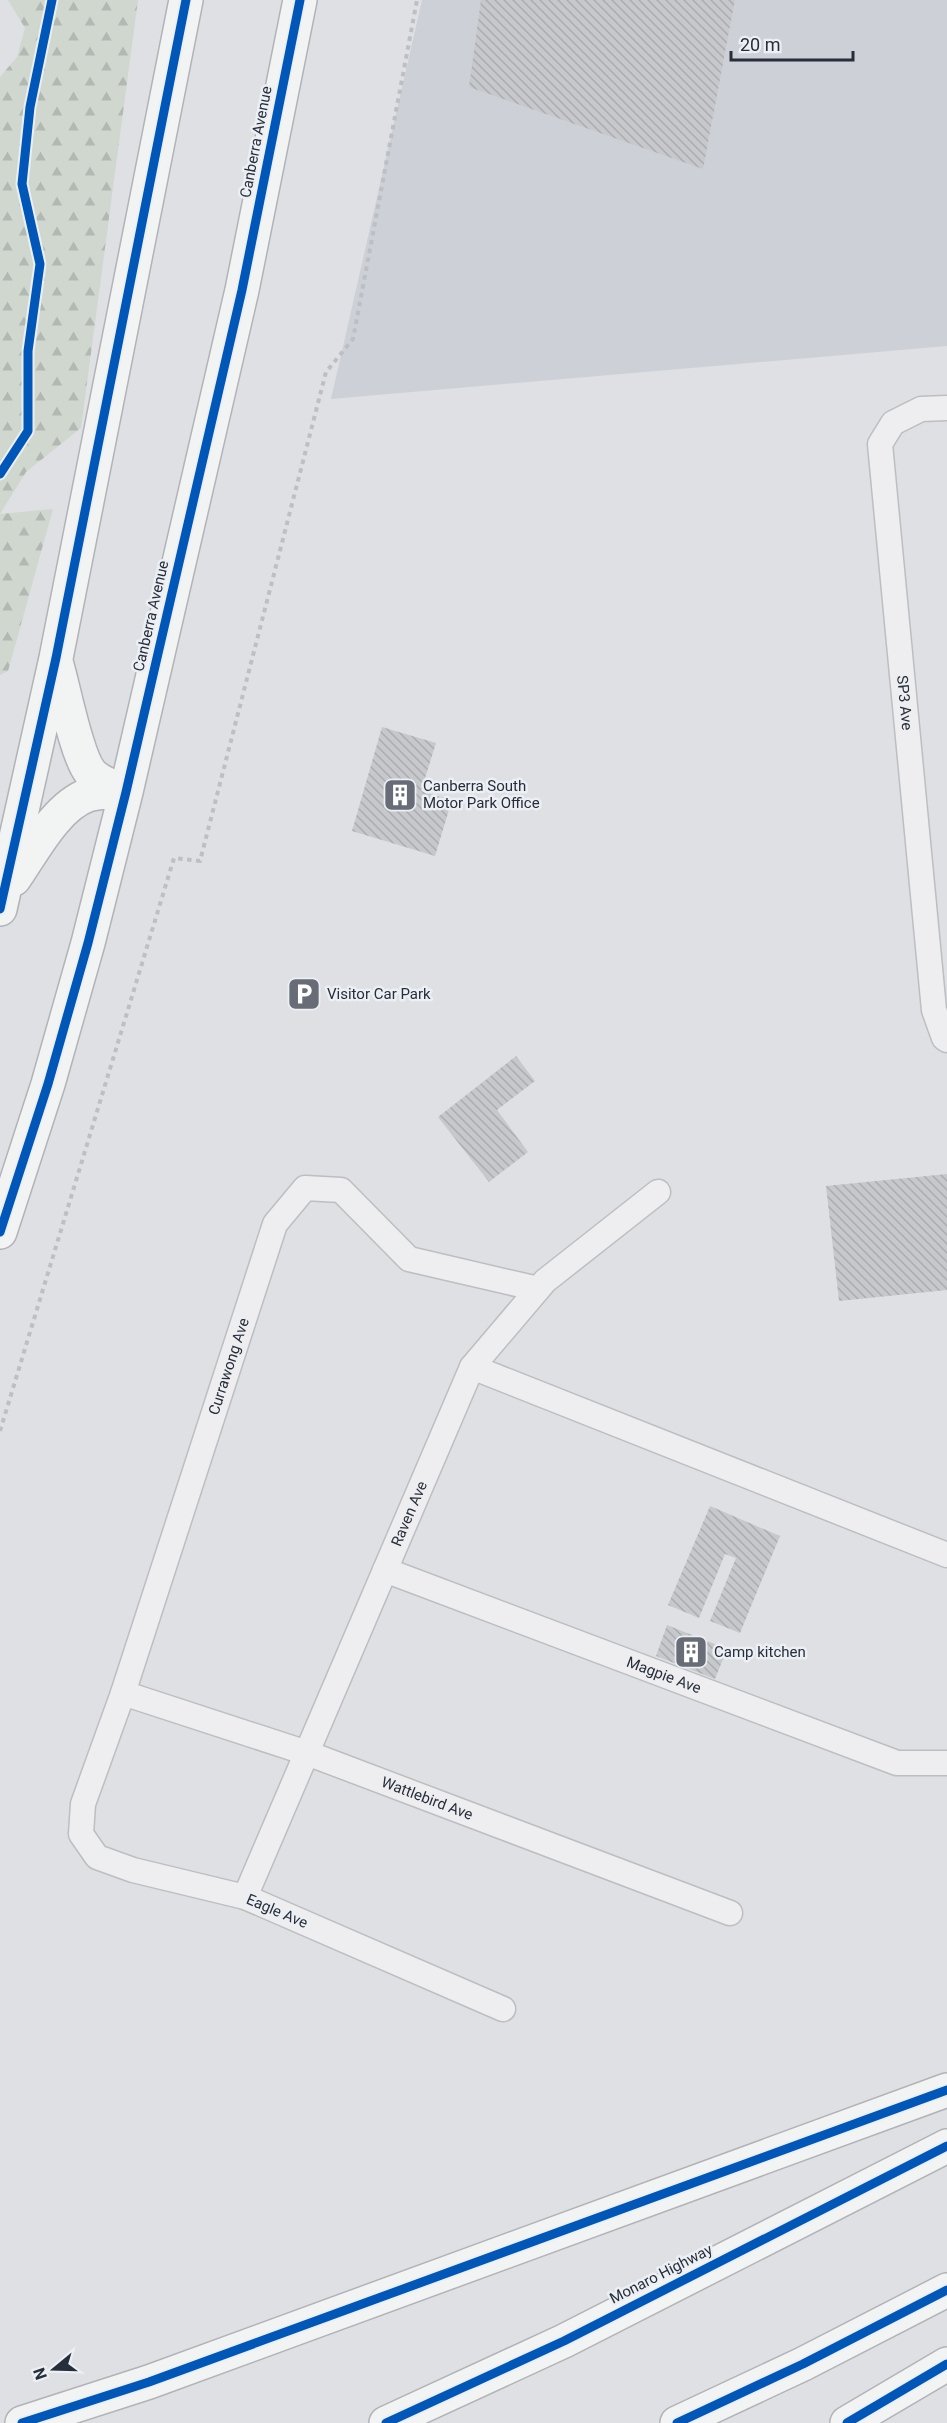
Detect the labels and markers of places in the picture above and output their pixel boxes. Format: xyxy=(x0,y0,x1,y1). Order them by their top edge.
building icon: Canberra South Motor Park Office xyxy=(382,777,418,813)
place label: Canberra South Motor Park Office xyxy=(423,777,540,812)
parking icon: Visitor Car Park xyxy=(286,976,322,1012)
place label: Visitor Car Park xyxy=(327,985,431,1003)
building icon: Camp kitchen xyxy=(673,1634,709,1670)
place label: Camp kitchen xyxy=(714,1643,806,1661)

